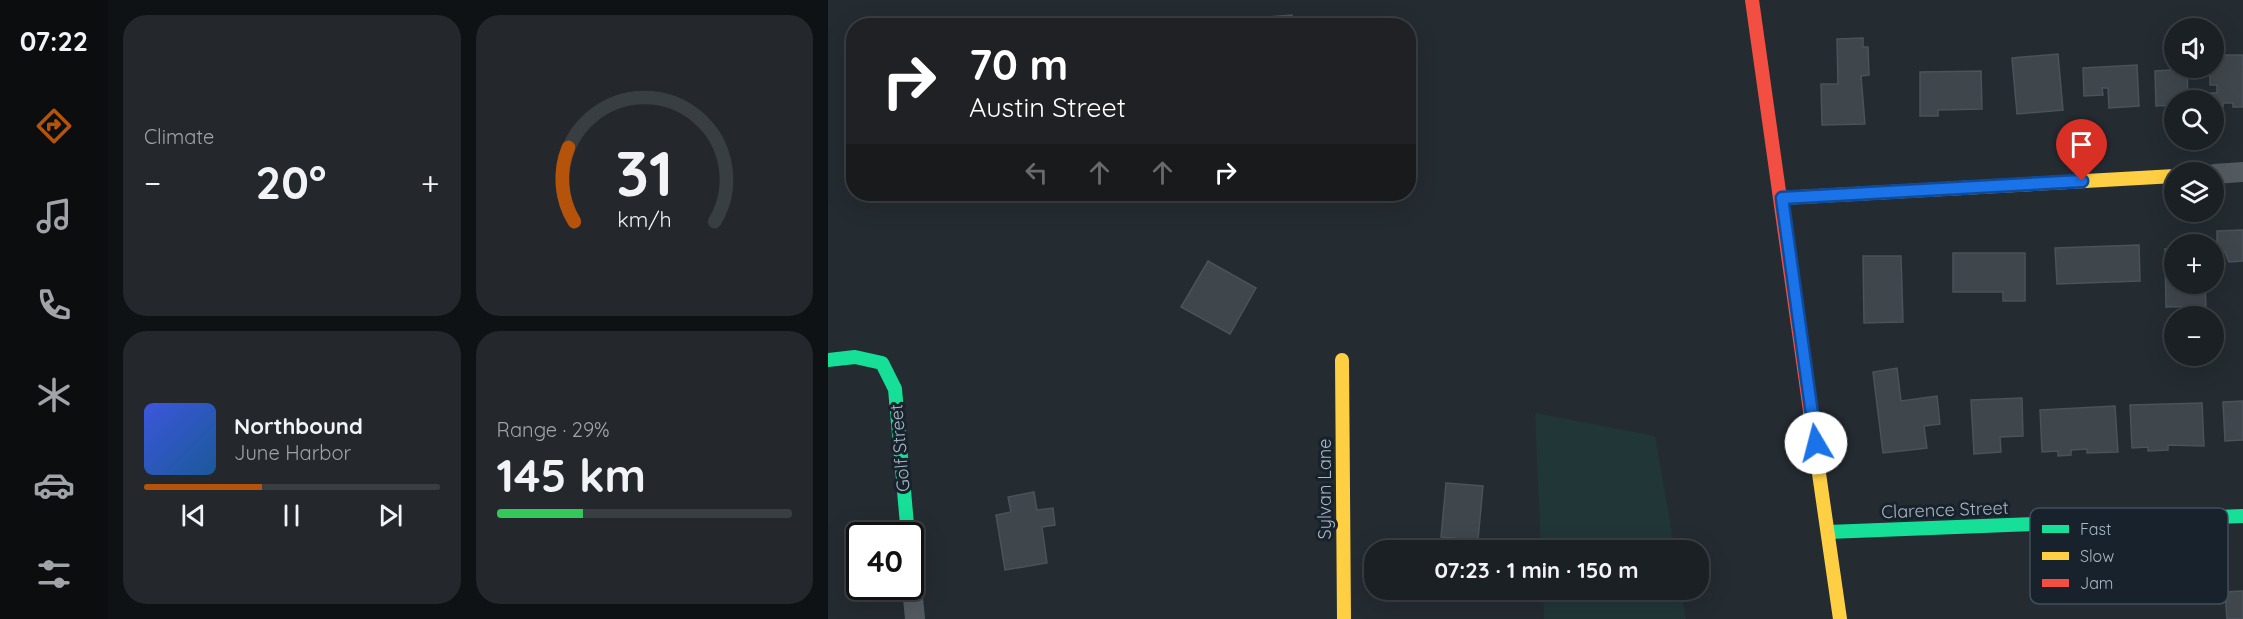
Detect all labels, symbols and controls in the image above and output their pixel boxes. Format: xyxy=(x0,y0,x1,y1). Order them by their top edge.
map controls xyxy=(2164,18,2224,366)
button: sound xyxy=(2164,18,2224,78)
text: 07:22 xyxy=(20,24,88,58)
text: 70 m xyxy=(969,38,1068,91)
icon: right xyxy=(870,42,948,120)
text: Austin Street xyxy=(969,90,1126,124)
button: search xyxy=(2164,90,2224,150)
icon: directions xyxy=(33,105,75,147)
pin xyxy=(2056,119,2107,181)
text: Climate xyxy=(144,124,214,149)
icon: arrive xyxy=(2065,128,2098,161)
text: 31 xyxy=(615,134,673,212)
text: 20° xyxy=(256,154,326,210)
icon: left xyxy=(1020,156,1053,189)
icon: ahead xyxy=(1083,156,1116,189)
icon: ahead xyxy=(1146,156,1179,189)
icon: right xyxy=(1209,156,1242,189)
text: − xyxy=(144,162,161,203)
text: + xyxy=(421,162,439,203)
button: layers xyxy=(2164,162,2224,222)
icon: music xyxy=(33,195,75,237)
text: km/h xyxy=(617,207,671,233)
button: + xyxy=(2164,234,2224,294)
icon: phone xyxy=(33,284,75,326)
button: − xyxy=(2164,306,2224,366)
icon: climate xyxy=(33,374,75,416)
street label: Golf Street xyxy=(884,403,915,493)
position arrow xyxy=(1784,411,1848,475)
text: Northbound xyxy=(234,412,363,440)
text: Range · 29% xyxy=(497,417,610,442)
street label: Sylvan Lane xyxy=(1313,439,1336,539)
text: June Harbor xyxy=(234,440,351,465)
text: 145 km xyxy=(497,447,646,503)
icon: car xyxy=(33,464,75,506)
street label: Clarence Street xyxy=(1881,496,2009,523)
icon: previous xyxy=(177,499,210,532)
icon: pause xyxy=(275,499,308,532)
icon: next xyxy=(374,499,407,532)
legend xyxy=(2030,508,2228,604)
text: Fast xyxy=(2080,519,2111,539)
speed limit sign: 40 xyxy=(846,522,924,600)
text: Slow xyxy=(2080,546,2114,566)
icon: filters xyxy=(33,553,75,595)
text: 07:23 · 1 min · 150 m xyxy=(1435,556,1638,584)
text: Jam xyxy=(2080,573,2113,593)

